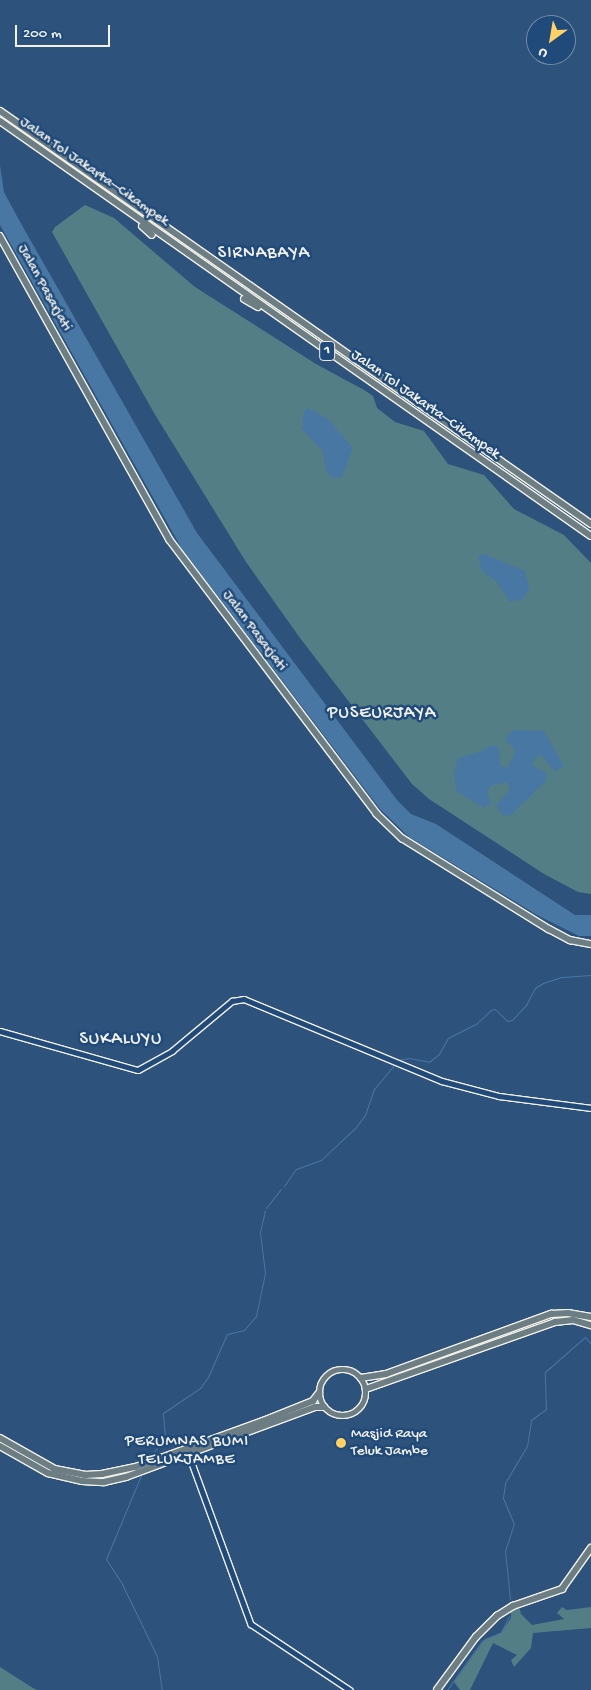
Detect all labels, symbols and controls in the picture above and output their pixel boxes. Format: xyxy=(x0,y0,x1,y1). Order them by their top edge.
scale bar xyxy=(18,15,112,47)
north arrow xyxy=(526,15,576,65)
text: 200 m xyxy=(23,25,62,43)
text: U xyxy=(535,43,551,62)
street label: Jalan Tol Jakarta–Cikampek xyxy=(16,114,172,230)
street label: Jalan Pasarjati xyxy=(13,241,75,335)
district label: SIRNABAYA xyxy=(217,243,311,265)
road number: 1 xyxy=(318,340,336,362)
street label: Jalan Tol Jakarta–Cikampek xyxy=(347,347,503,463)
street label: Jalan Pasarjati xyxy=(218,587,290,675)
district label: PUSEURJAYA xyxy=(326,703,438,725)
district label: SUKALUYU xyxy=(79,1029,163,1051)
place label: Masjid Raya Teluk Jambe xyxy=(351,1425,428,1460)
district label: PERUMNAS BUMI TELUKJAMBE xyxy=(123,1433,251,1471)
marker: Masjid Raya Teluk Jambe xyxy=(335,1437,347,1449)

